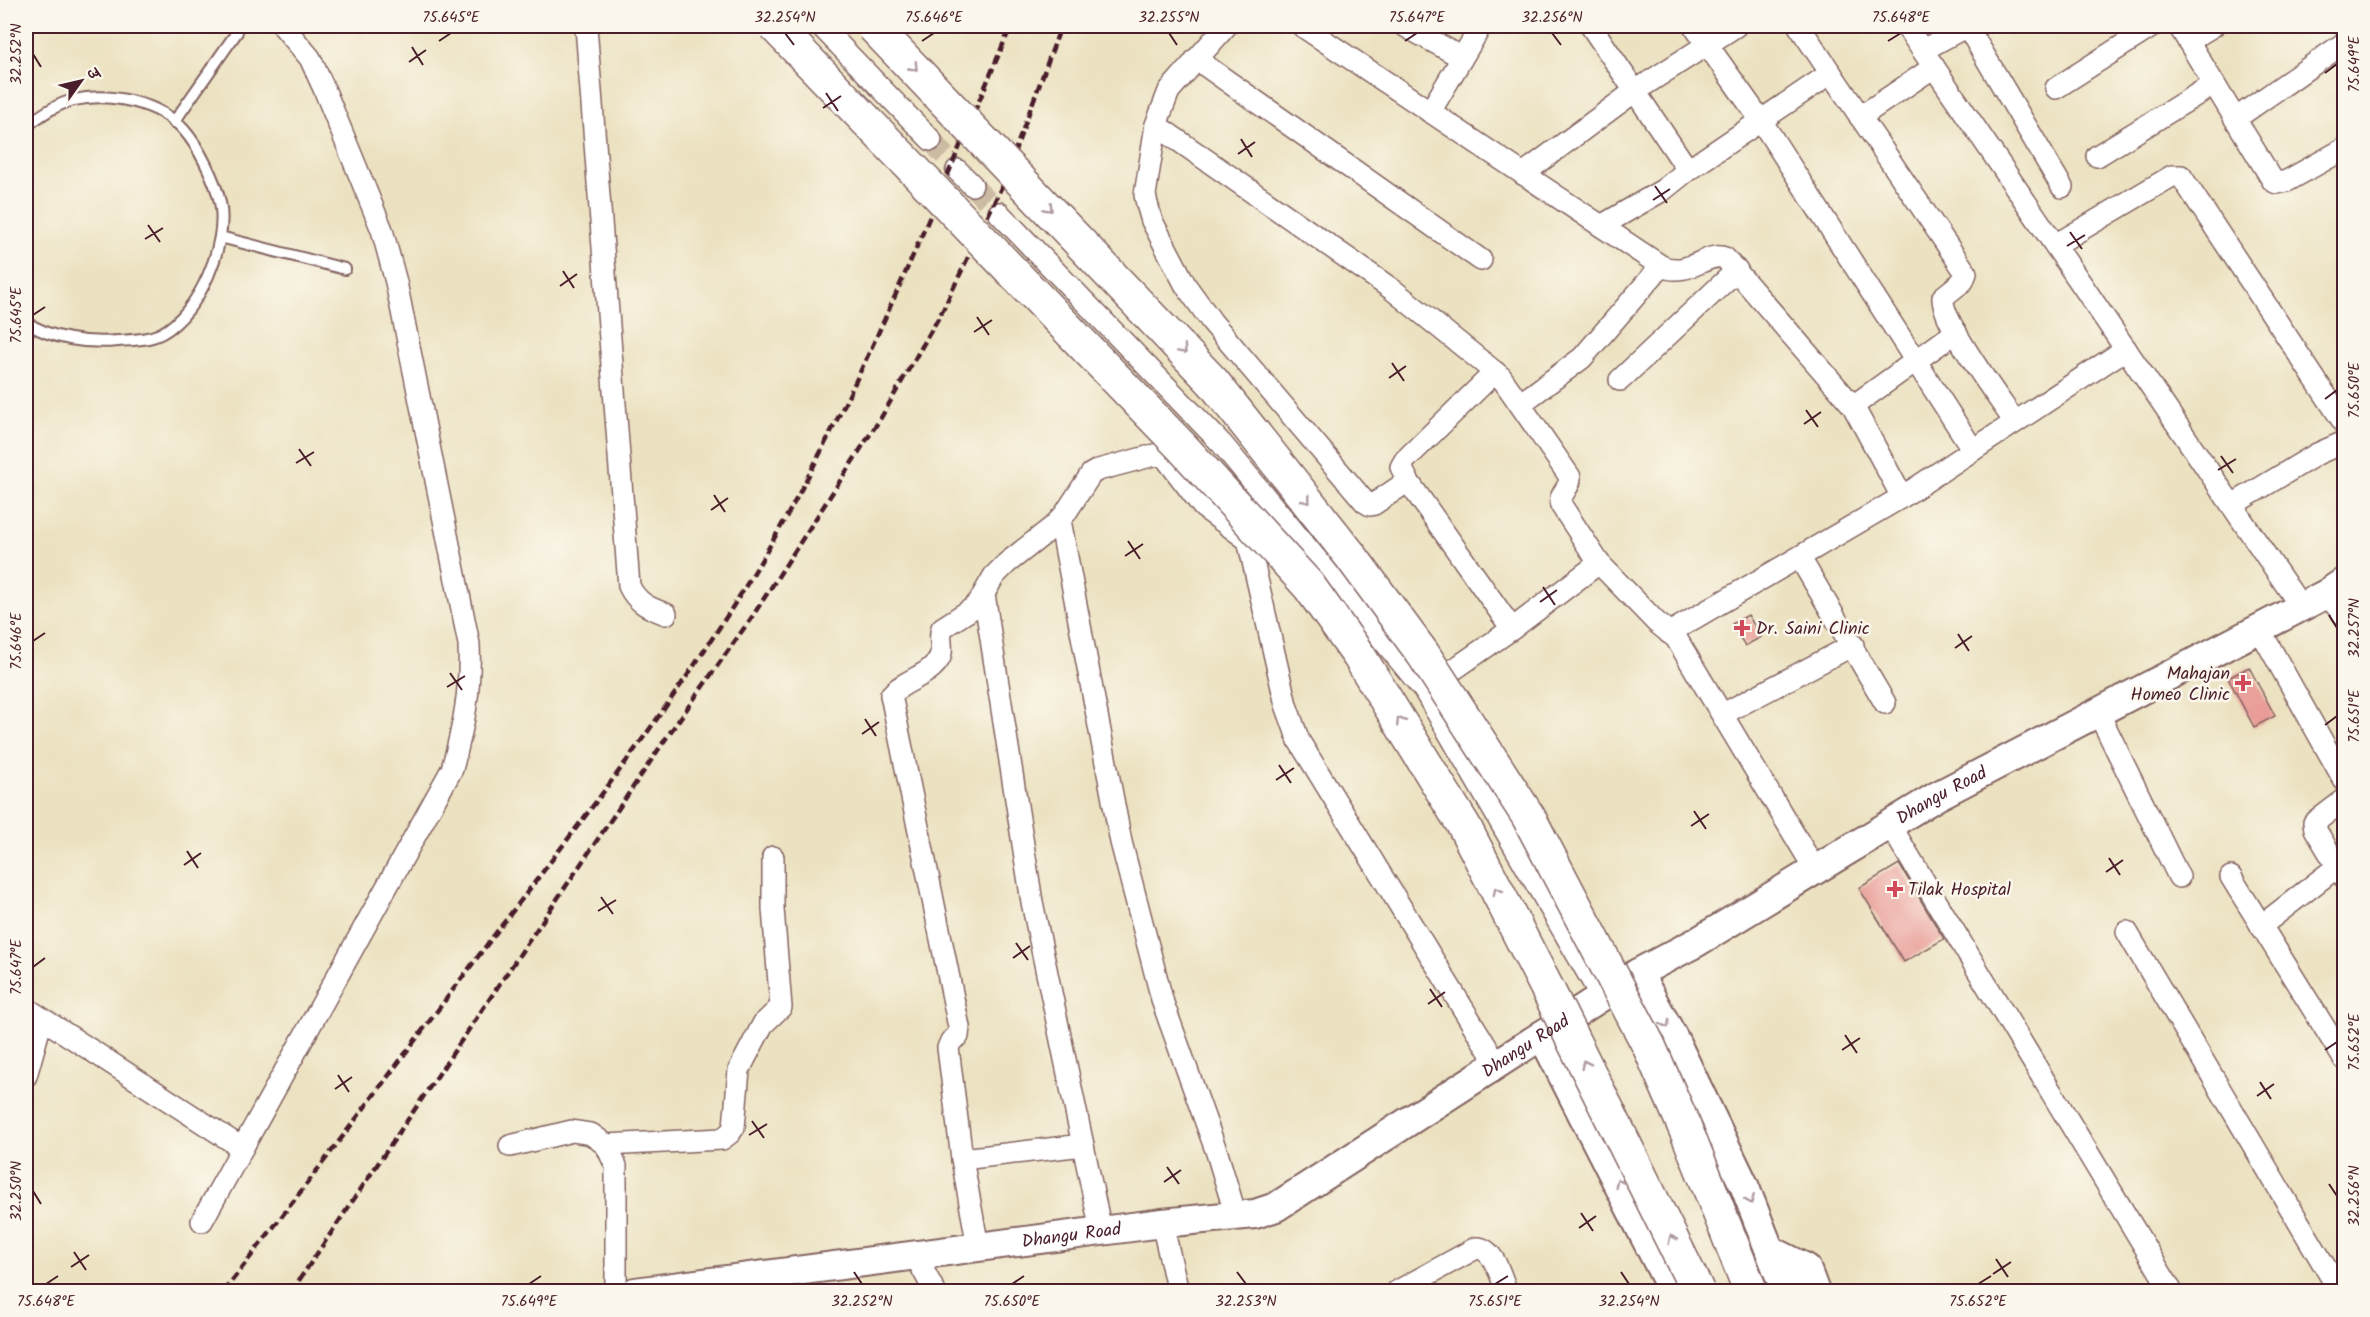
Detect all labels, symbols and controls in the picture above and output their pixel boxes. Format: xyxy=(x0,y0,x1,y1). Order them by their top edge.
text: 75.645°E xyxy=(422,6,481,30)
text: 32.254°N xyxy=(754,6,816,30)
text: 75.646°E xyxy=(905,6,964,30)
text: 32.255°N xyxy=(1139,6,1199,30)
text: 75.647°E xyxy=(1389,6,1446,30)
text: 32.256°N xyxy=(1521,6,1583,30)
text: 75.648°E xyxy=(1872,6,1931,30)
text: 32.252°N xyxy=(5,23,29,85)
text: 75.649°E xyxy=(2343,35,2367,92)
north arrow xyxy=(51,51,111,111)
one-way arrow xyxy=(907,60,918,70)
text: उ xyxy=(79,62,107,87)
one-way arrow xyxy=(1041,201,1052,212)
text: 75.645°E xyxy=(5,285,29,344)
one-way arrow xyxy=(1175,342,1186,353)
text: 75.650°E xyxy=(2343,361,2367,418)
one-way arrow xyxy=(1300,493,1311,504)
text: 32.257°N xyxy=(2343,598,2367,658)
text: 75.646°E xyxy=(5,611,29,670)
place label: Dr. Saini Clinic xyxy=(1756,615,1870,644)
marker: Dr. Saini Clinic xyxy=(1733,619,1751,637)
place label: Mahajan Homeo Clinic xyxy=(2131,660,2230,710)
marker: Mahajan Homeo Clinic xyxy=(2234,674,2252,692)
text: 75.651°E xyxy=(2343,688,2367,743)
one-way arrow xyxy=(1396,717,1408,727)
street label: Dhangu Road xyxy=(1891,759,1993,833)
place label: Tilak Hospital xyxy=(1908,876,2012,905)
marker: Tilak Hospital xyxy=(1886,880,1904,898)
one-way arrow xyxy=(1493,886,1504,897)
text: 75.647°E xyxy=(5,938,29,995)
street label: Dhangu Road xyxy=(1476,1007,1577,1086)
text: 75.652°E xyxy=(2343,1012,2367,1071)
one-way arrow xyxy=(1659,1018,1670,1028)
one-way arrow xyxy=(1581,1060,1593,1071)
text: 32.250°N xyxy=(5,1161,29,1221)
text: 32.256°N xyxy=(2343,1165,2367,1227)
one-way arrow xyxy=(1615,1178,1626,1189)
one-way arrow xyxy=(1743,1194,1755,1205)
street label: Dhangu Road xyxy=(1020,1215,1124,1257)
one-way arrow xyxy=(1668,1235,1679,1245)
text: 75.648°E xyxy=(17,1290,76,1314)
text: 75.649°E xyxy=(501,1290,558,1314)
text: 32.252°N xyxy=(831,1290,893,1314)
text: 75.650°E xyxy=(984,1290,1041,1314)
text: 32.253°N xyxy=(1215,1290,1277,1314)
text: 75.651°E xyxy=(1468,1290,1523,1314)
text: 32.254°N xyxy=(1598,1290,1660,1314)
text: 75.652°E xyxy=(1949,1290,2008,1314)

